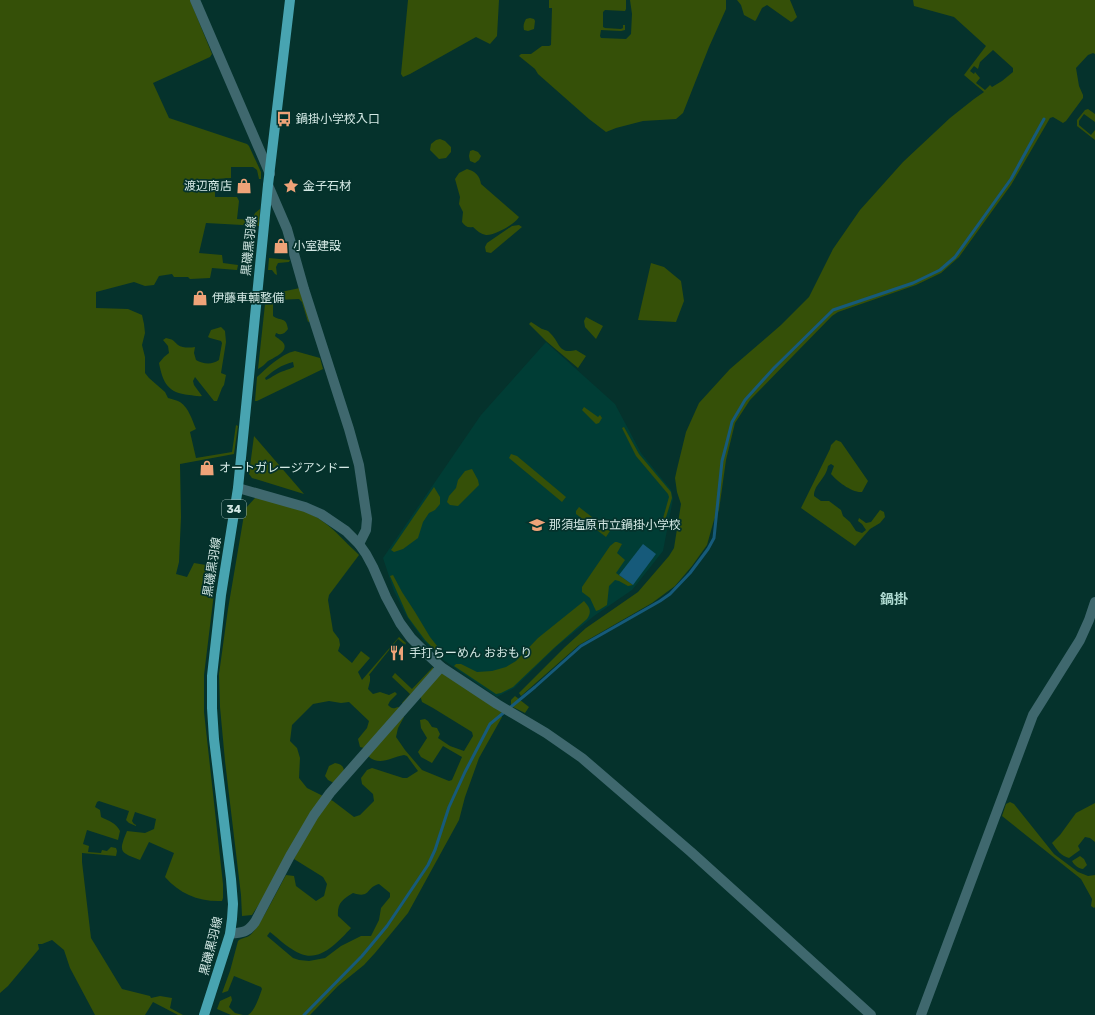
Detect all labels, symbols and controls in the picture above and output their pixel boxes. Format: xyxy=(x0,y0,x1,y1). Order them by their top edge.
bus stop icon: 鍋掛小学校入口 xyxy=(275,110,293,128)
place label: 鍋掛小学校入口 xyxy=(296,112,380,126)
shop icon: 渡辺商店 xyxy=(235,177,253,195)
place icon: 金子石材 xyxy=(282,177,300,195)
place label: 渡辺商店 xyxy=(184,179,232,193)
place label: 金子石材 xyxy=(303,179,351,193)
street label: 黒磯黒羽線 xyxy=(239,215,259,277)
shop icon: 小室建設 xyxy=(272,237,290,255)
place label: 小室建設 xyxy=(293,239,341,253)
shop icon: 伊藤車輌整備 xyxy=(191,289,209,307)
place label: 伊藤車輌整備 xyxy=(212,291,284,305)
shop icon: オートガレージアンドー xyxy=(198,459,216,477)
place label: オートガレージアンドー xyxy=(219,461,350,475)
road number: 34 xyxy=(222,500,246,518)
school or university icon: 那須塩原市立鍋掛小学校 xyxy=(528,516,546,534)
place label: 那須塩原市立鍋掛小学校 xyxy=(549,518,681,532)
street label: 黒磯黒羽線 xyxy=(200,536,224,598)
district label: 鍋掛 xyxy=(880,591,908,608)
restaurant icon: 手打らーめん おおもり xyxy=(388,644,406,662)
place label: 手打らーめん おおもり xyxy=(409,646,532,660)
street label: 黒磯黒羽線 xyxy=(197,915,225,977)

